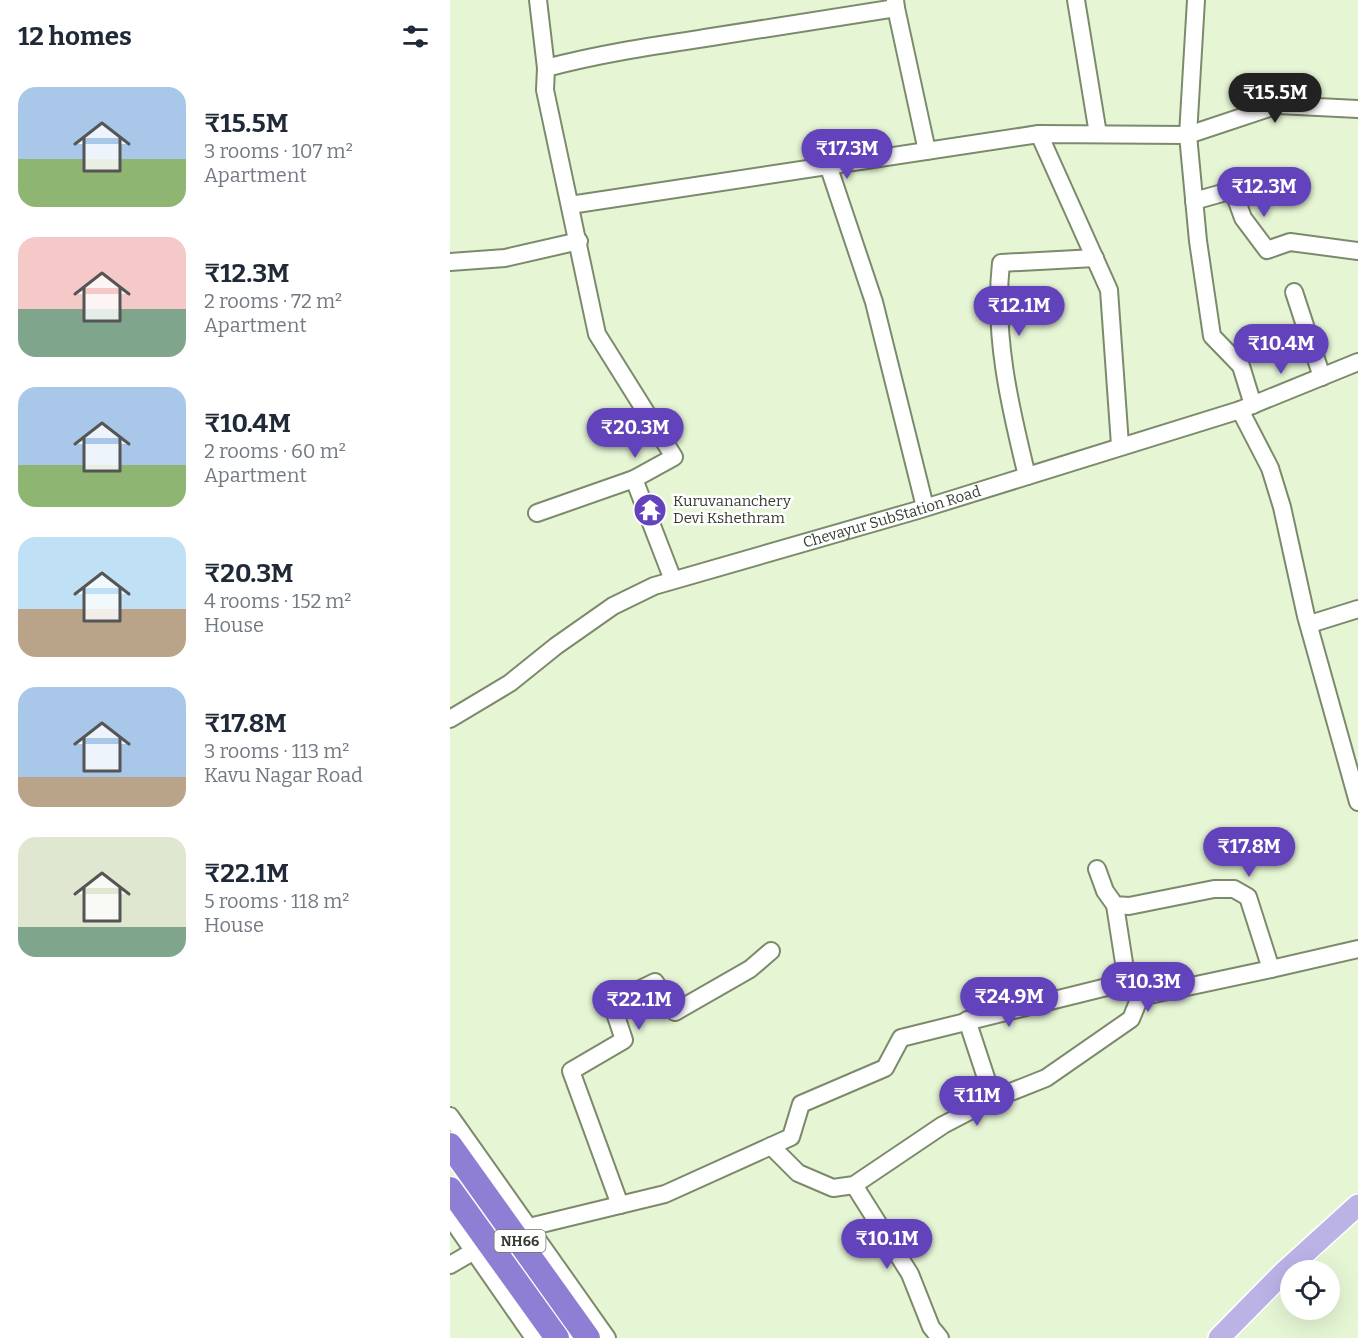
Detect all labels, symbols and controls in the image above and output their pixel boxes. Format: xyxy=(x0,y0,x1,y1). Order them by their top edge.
icon: filters xyxy=(399,20,432,53)
text: 12 homes xyxy=(18,21,132,52)
pin: ₹15.5M xyxy=(1226,73,1324,124)
text: ₹15.5M xyxy=(1243,80,1307,104)
text: ₹15.5M xyxy=(204,108,288,139)
icon: home xyxy=(66,111,138,183)
pin: ₹17.3M xyxy=(798,129,896,180)
text: ₹17.3M xyxy=(815,136,879,160)
text: 3 rooms · 107 m² xyxy=(204,139,353,163)
text: Apartment xyxy=(204,163,307,187)
pin: ₹12.3M xyxy=(1215,167,1313,218)
text: ₹12.3M xyxy=(1231,174,1297,198)
text: ₹12.3M xyxy=(204,258,289,289)
icon: home xyxy=(66,261,138,333)
pin: ₹12.1M xyxy=(970,286,1068,337)
text: 2 rooms · 72 m² xyxy=(204,289,342,313)
text: ₹12.1M xyxy=(988,293,1050,317)
text: Apartment xyxy=(204,313,307,337)
pin: ₹10.4M xyxy=(1232,324,1330,375)
text: ₹10.4M xyxy=(1248,331,1314,355)
text: ₹10.4M xyxy=(204,408,291,439)
pin: ₹20.3M xyxy=(586,408,684,459)
icon: home xyxy=(66,411,138,483)
text: ₹20.3M xyxy=(601,415,669,439)
text: 2 rooms · 60 m² xyxy=(204,439,346,463)
text: Apartment xyxy=(204,463,307,487)
street label: Chevayur SubStation Road xyxy=(801,482,983,552)
temple icon: Kuruvananchery Devi Kshethram xyxy=(632,492,668,528)
place label: Kuruvananchery Devi Kshethram xyxy=(673,492,791,527)
text: ₹20.3M xyxy=(204,558,293,589)
icon: home xyxy=(66,561,138,633)
text: 4 rooms · 152 m² xyxy=(204,589,351,613)
text: House xyxy=(204,613,264,637)
text: ₹17.8M xyxy=(204,708,287,739)
icon: home xyxy=(66,711,138,783)
text: 3 rooms · 113 m² xyxy=(204,739,349,763)
text: Kavu Nagar Road xyxy=(204,763,363,787)
pin: ₹17.8M xyxy=(1200,827,1298,878)
text: ₹17.8M xyxy=(1217,834,1281,858)
text: ₹22.1M xyxy=(204,858,289,889)
icon: home xyxy=(66,861,138,933)
text: 5 rooms · 118 m² xyxy=(204,889,349,913)
text: House xyxy=(204,913,264,937)
pin: ₹10.3M xyxy=(1099,962,1197,1013)
text: ₹10.3M xyxy=(1115,969,1181,993)
pin: ₹24.9M xyxy=(960,977,1058,1028)
pin: ₹22.1M xyxy=(590,980,688,1031)
text: ₹24.9M xyxy=(974,984,1044,1008)
text: ₹22.1M xyxy=(606,987,672,1011)
pin: ₹11M xyxy=(941,1076,1013,1127)
text: ₹11M xyxy=(953,1083,1001,1107)
pin: ₹10.1M xyxy=(838,1219,936,1270)
text: ₹10.1M xyxy=(855,1226,919,1250)
road number: NH66 xyxy=(494,1230,546,1252)
map controls xyxy=(1280,1260,1340,1320)
button: locate xyxy=(1280,1260,1340,1320)

